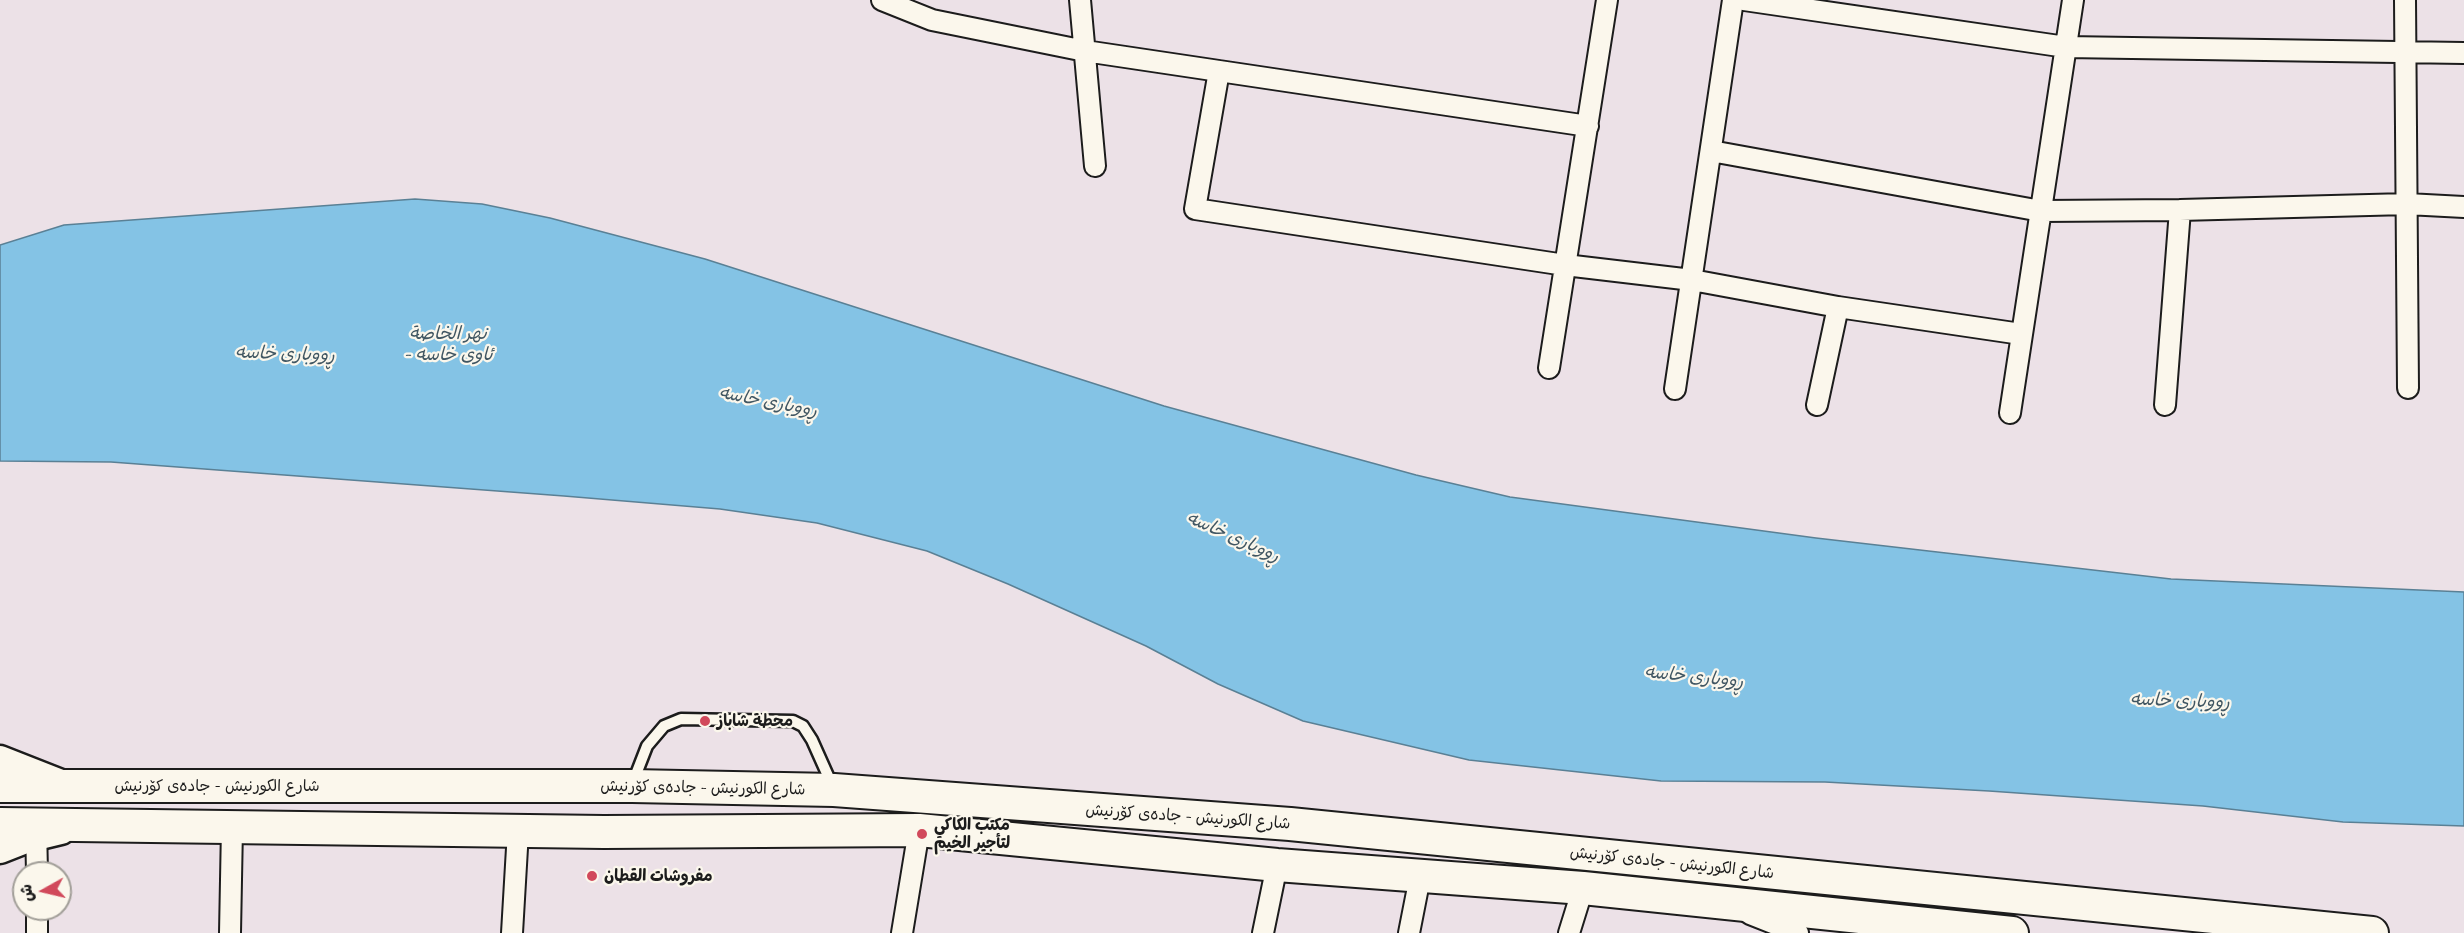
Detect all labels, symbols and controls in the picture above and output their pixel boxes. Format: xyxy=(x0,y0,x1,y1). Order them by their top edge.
water label: نهر الخاصة - ئاوی خاسە xyxy=(403,323,493,366)
water label: ڕووباری خاسە xyxy=(235,341,335,367)
water label: ڕووباری خاسە xyxy=(717,382,819,422)
water label: ڕووباری خاسە xyxy=(1183,507,1283,567)
water label: ڕووباری خاسە xyxy=(1643,661,1745,693)
water label: ڕووباری خاسە xyxy=(2130,688,2230,714)
place label: محطة شاباز xyxy=(717,711,793,731)
marker: محطة شاباز xyxy=(698,714,712,728)
street label: شارع الكورنيش - جادەی کۆرنیش xyxy=(114,776,320,796)
street label: شارع الكورنيش - جادەی کۆرنیش xyxy=(600,777,806,799)
street label: شارع الكورنيش - جادەی کۆرنیش xyxy=(1085,800,1291,834)
place label: مكتب الكاكي لتأجير الخيم xyxy=(934,815,1010,853)
marker: مكتب الكاكي لتأجير الخيم xyxy=(915,827,929,841)
street label: شارع الكورنيش - جادەی کۆرنیش xyxy=(1569,843,1775,883)
north arrow xyxy=(12,861,72,921)
place label: مفروشات القطان xyxy=(604,866,713,886)
marker: مفروشات القطان xyxy=(585,869,599,883)
text: ش xyxy=(15,883,37,903)

